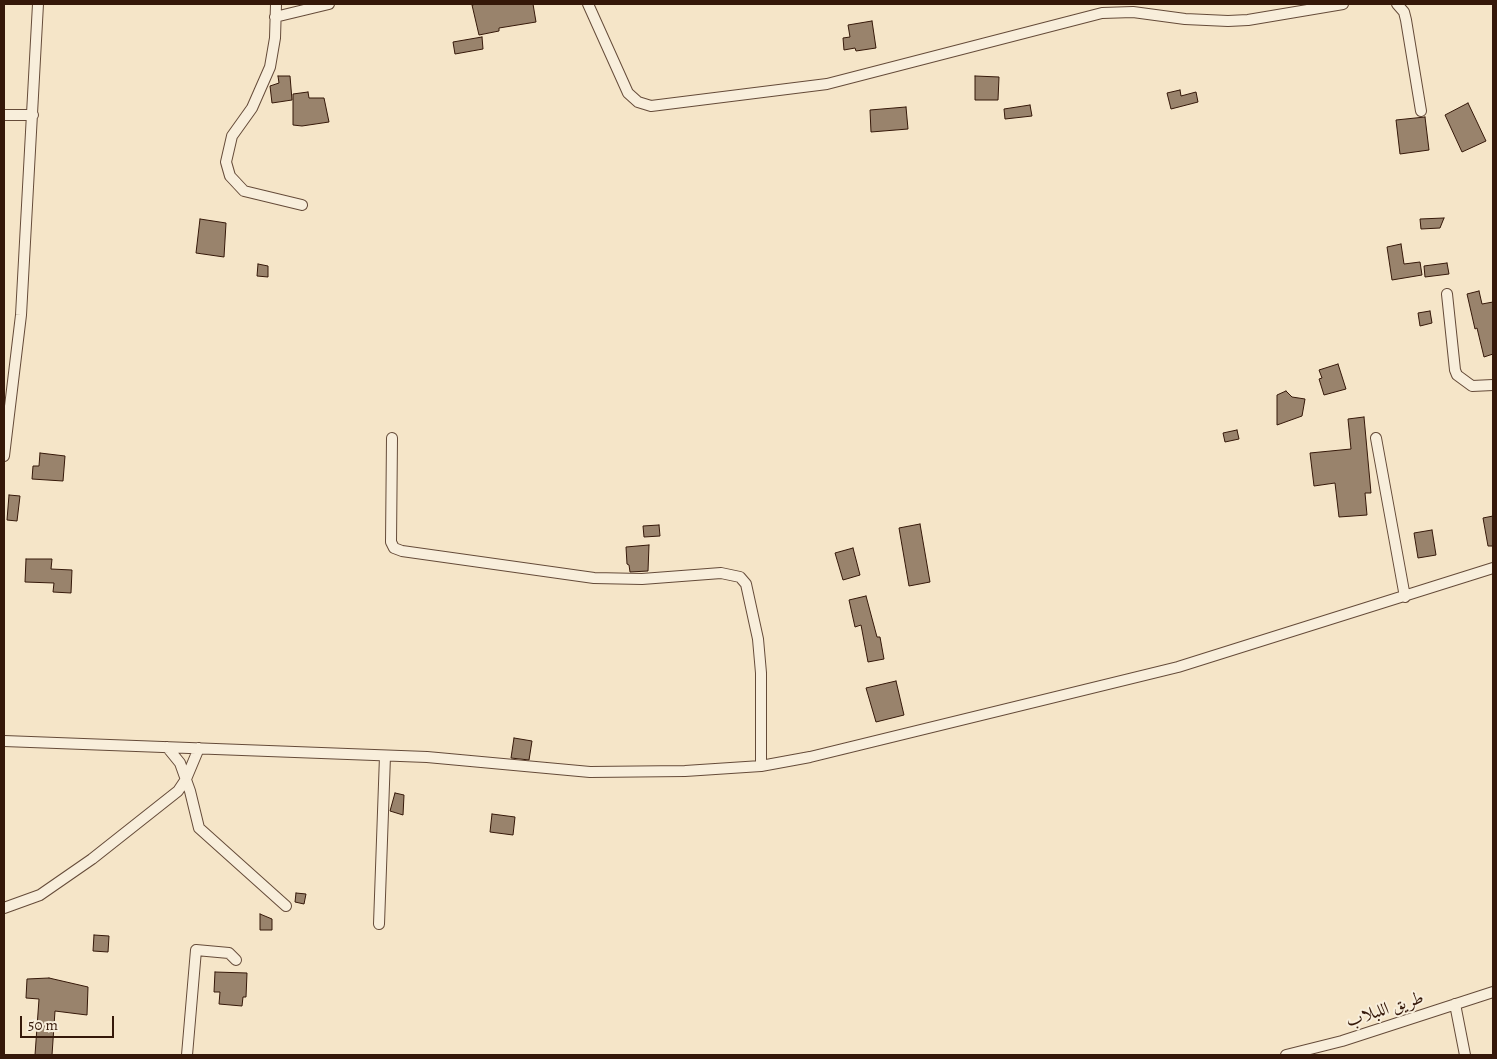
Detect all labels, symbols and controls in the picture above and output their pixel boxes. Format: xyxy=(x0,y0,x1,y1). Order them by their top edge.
street label: طريق اللبلاب xyxy=(1343,987,1427,1033)
scale bar xyxy=(22,1006,116,1038)
text: 50 m xyxy=(28,1015,58,1035)

